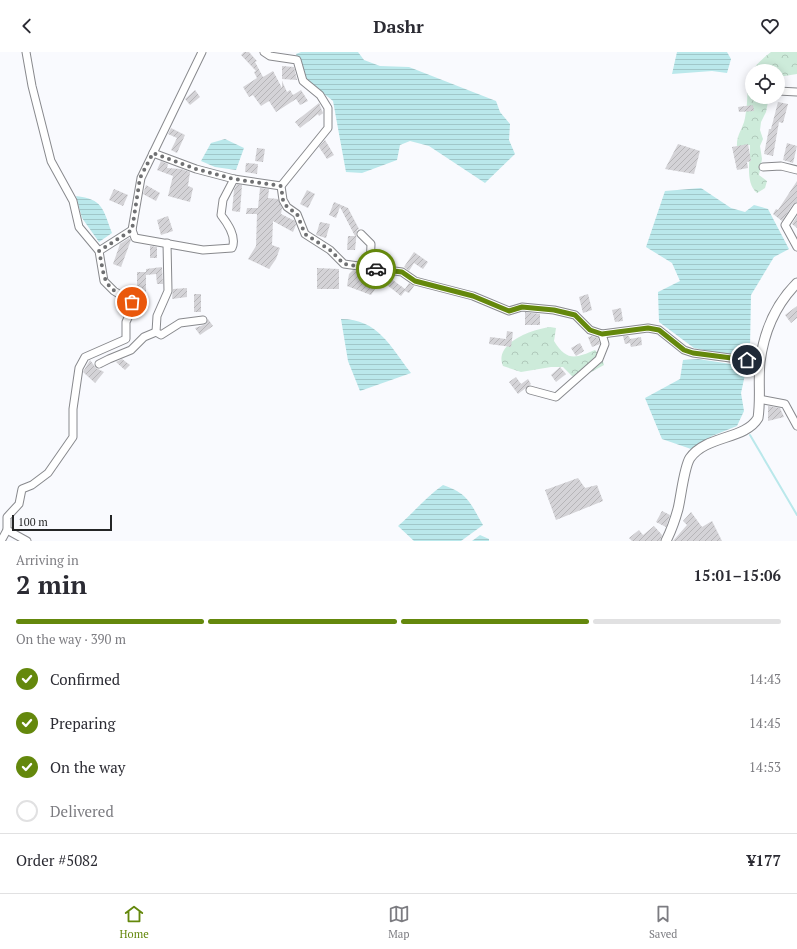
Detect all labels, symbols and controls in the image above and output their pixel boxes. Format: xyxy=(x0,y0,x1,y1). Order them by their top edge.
text: Dashr xyxy=(373,14,424,38)
icon: back xyxy=(16,15,38,37)
icon: heart xyxy=(759,15,781,37)
map controls xyxy=(745,64,785,104)
button: locate xyxy=(745,64,785,104)
courier xyxy=(356,249,396,289)
icon: car xyxy=(365,258,387,280)
pin xyxy=(115,285,149,319)
icon: bag xyxy=(121,291,143,313)
pin xyxy=(730,343,764,377)
icon: home xyxy=(736,349,758,371)
scale bar xyxy=(12,513,112,532)
text: 100 m xyxy=(18,515,48,529)
text: Arriving in xyxy=(16,551,79,569)
text: 15:01–15:06 xyxy=(694,565,781,585)
text: 2 min xyxy=(16,567,87,601)
text: On the way · 390 m xyxy=(16,630,126,648)
icon: check xyxy=(16,668,38,690)
text: Confirmed xyxy=(50,669,120,689)
text: 14:43 xyxy=(749,670,781,688)
icon: check xyxy=(16,712,38,734)
text: Preparing xyxy=(50,713,115,733)
text: 14:45 xyxy=(749,714,781,732)
icon: check xyxy=(16,756,38,778)
text: On the way xyxy=(50,757,125,777)
text: 14:53 xyxy=(749,758,781,776)
text: Delivered xyxy=(50,801,114,821)
text: Order #5082 xyxy=(16,850,98,870)
text: ¥177 xyxy=(747,850,781,870)
tab: Home xyxy=(120,903,149,941)
tab: Map xyxy=(388,903,410,941)
tab: Saved xyxy=(649,903,677,941)

